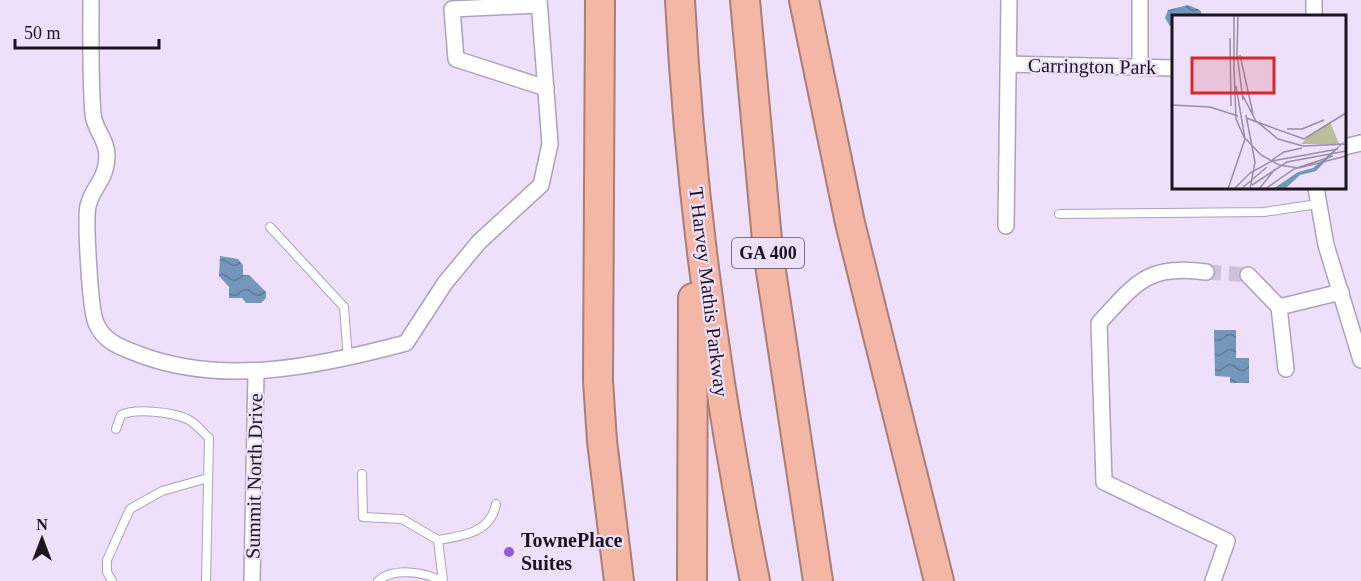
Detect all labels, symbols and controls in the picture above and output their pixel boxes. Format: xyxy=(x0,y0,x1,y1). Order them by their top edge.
scale bar xyxy=(15,12,159,50)
inset map xyxy=(1172,15,1346,189)
text: 50 m xyxy=(24,23,61,43)
street label: Carrington Park xyxy=(1028,54,1156,79)
street label: T Harvey Mathis Parkway xyxy=(684,186,733,398)
road number: GA 400 xyxy=(732,238,804,268)
street label: Summit North Drive xyxy=(242,393,266,559)
north arrow xyxy=(12,509,72,569)
text: N xyxy=(36,516,48,533)
place label: TownePlace Suites xyxy=(521,529,623,574)
marker: TownePlace Suites xyxy=(502,545,516,559)

